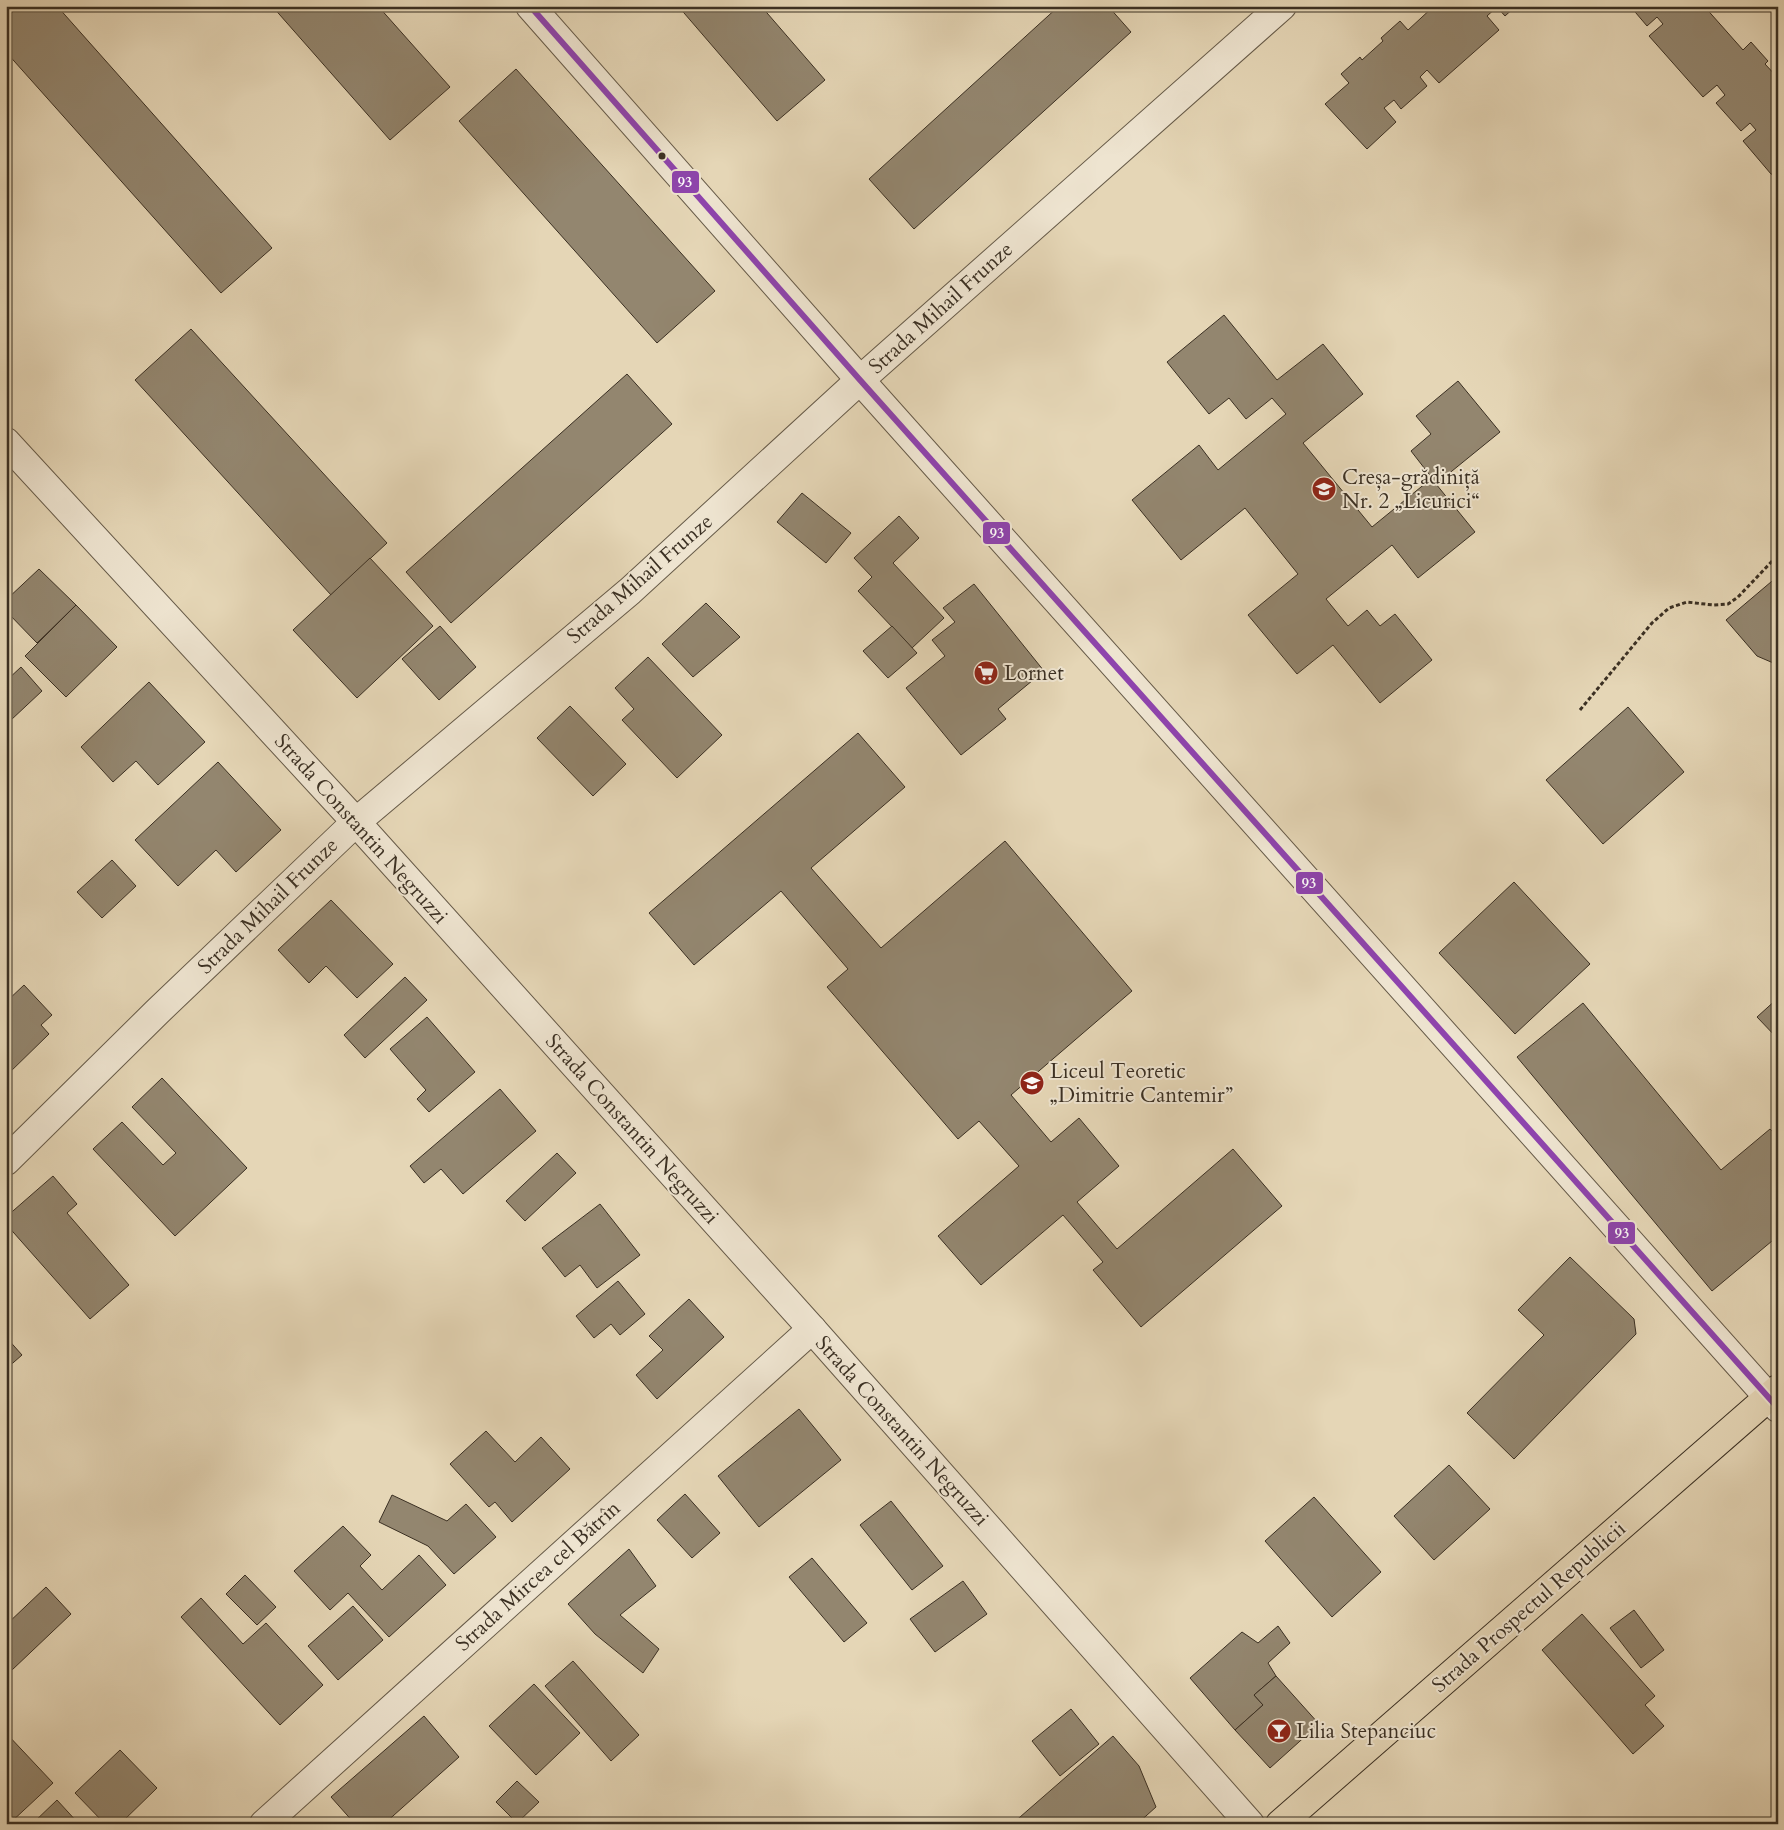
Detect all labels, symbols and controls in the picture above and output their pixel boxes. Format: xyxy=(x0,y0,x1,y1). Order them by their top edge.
unlabelled marker xyxy=(657,151,667,161)
line badge: 93 xyxy=(671,170,700,194)
text: 93 xyxy=(678,173,692,192)
street label: Strada Mihail Frunze xyxy=(863,235,1019,381)
place label: Creșa-grădiniță Nr. 2 „Licurici“ xyxy=(1342,463,1480,516)
school or university icon: Creșa-grădiniță Nr. 2 „Licurici“ xyxy=(1311,476,1337,502)
street label: Strada Mihail Frunze xyxy=(561,507,719,651)
line badge: 93 xyxy=(982,521,1011,545)
text: 93 xyxy=(990,524,1004,543)
place label: Lornet xyxy=(1004,659,1064,688)
supermarket icon: Lornet xyxy=(973,660,999,686)
street label: Strada Constantin Negruzzi xyxy=(268,728,454,931)
street label: Strada Mihail Frunze xyxy=(191,831,345,981)
line badge: 93 xyxy=(1295,871,1324,895)
text: 93 xyxy=(1302,874,1316,893)
street label: Strada Constantin Negruzzi xyxy=(539,1028,725,1231)
place label: Liceul Teoretic „Dimitrie Cantemir” xyxy=(1050,1057,1233,1110)
school or university icon: Liceul Teoretic „Dimitrie Cantemir” xyxy=(1019,1070,1045,1096)
line badge: 93 xyxy=(1607,1221,1636,1245)
text: 93 xyxy=(1615,1224,1629,1243)
street label: Strada Constantin Negruzzi xyxy=(809,1330,995,1533)
street label: Strada Mircea cel Bătrîn xyxy=(449,1494,627,1658)
street label: Strada Prospectul Republicii xyxy=(1426,1515,1632,1699)
place label: Lilia Stepanciuc xyxy=(1296,1717,1436,1746)
bar icon: Lilia Stepanciuc xyxy=(1266,1718,1292,1744)

